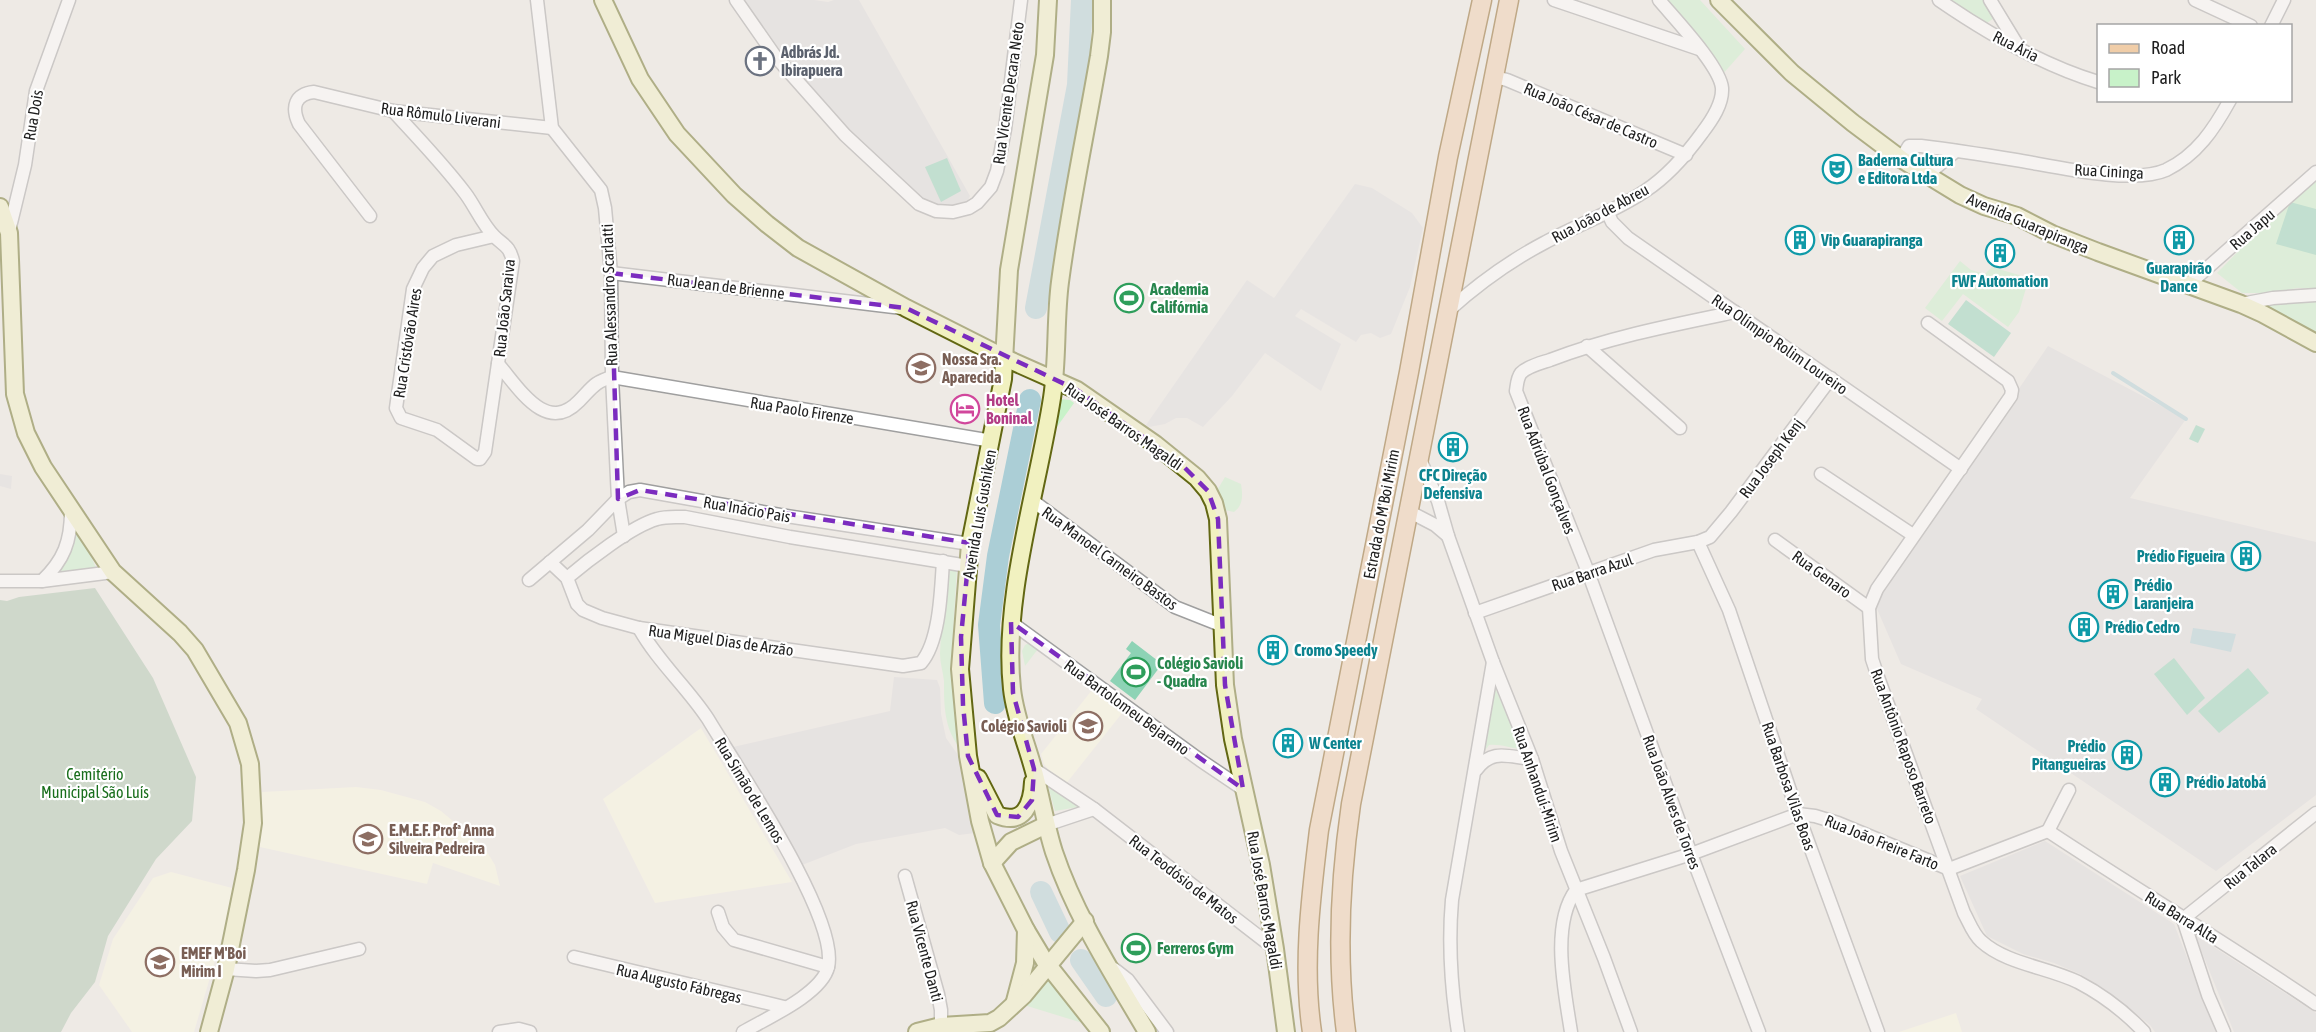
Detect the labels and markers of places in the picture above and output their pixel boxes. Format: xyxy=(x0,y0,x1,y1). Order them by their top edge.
place label: Adbrás Jd. Ibirapuera xyxy=(780,43,843,79)
church icon: Adbrás Jd. Ibirapuera xyxy=(744,45,776,77)
place label: Baderna Cultura e Editora Ltda xyxy=(1858,151,1953,187)
theatre icon: Baderna Cultura e Editora Ltda xyxy=(1821,153,1853,185)
building icon: Vip Guarapiranga xyxy=(1784,224,1816,256)
building icon: Guarapirão Dance xyxy=(2163,224,2195,256)
place label: Vip Guarapiranga xyxy=(1820,231,1923,249)
building icon: FWF Automation xyxy=(1984,237,2016,269)
place label: Guarapirão Dance xyxy=(2146,259,2213,295)
place label: FWF Automation xyxy=(1952,272,2049,290)
place label: Academia Califórnia xyxy=(1149,280,1209,316)
sports icon: Academia Califórnia xyxy=(1113,282,1145,314)
place label: Nossa Sra. Aparecida xyxy=(941,350,1001,386)
school or university icon: Nossa Sra. Aparecida xyxy=(905,352,937,384)
place label: Hotel Boninal xyxy=(986,391,1033,427)
hotel icon: Hotel Boninal xyxy=(949,393,981,425)
building icon: CFC Direção Defensiva xyxy=(1437,431,1469,463)
place label: CFC Direção Defensiva xyxy=(1419,466,1488,502)
building icon: Prédio Figueira xyxy=(2230,540,2262,572)
place label: Prédio Figueira xyxy=(2137,547,2225,565)
place label: Prédio Laranjeira xyxy=(2134,576,2194,612)
building icon: Prédio Laranjeira xyxy=(2097,578,2129,610)
building icon: Prédio Cedro xyxy=(2068,611,2100,643)
place label: Prédio Cedro xyxy=(2105,618,2180,636)
building icon: Cromo Speedy xyxy=(1257,634,1289,666)
place label: Cromo Speedy xyxy=(1294,641,1378,659)
place label: Colégio Savioli - Quadra xyxy=(1157,654,1244,690)
sports icon: Colégio Savioli - Quadra xyxy=(1120,656,1152,688)
school or university icon: Colégio Savioli xyxy=(1072,710,1104,742)
place label: Colégio Savioli xyxy=(981,717,1067,735)
building icon: W Center xyxy=(1272,727,1304,759)
place label: W Center xyxy=(1308,734,1362,752)
place label: Prédio Pitangueiras xyxy=(2032,737,2106,773)
building icon: Prédio Pitangueiras xyxy=(2111,739,2143,771)
building icon: Prédio Jatobá xyxy=(2149,766,2181,798)
place label: Prédio Jatobá xyxy=(2186,773,2266,791)
place label: E.M.E.F. Profª Anna Silveira Pedreira xyxy=(389,821,494,857)
school or university icon: E.M.E.F. Profª Anna Silveira Pedreira xyxy=(352,823,384,855)
sports icon: Ferreros Gym xyxy=(1120,932,1152,964)
place label: Ferreros Gym xyxy=(1157,939,1234,957)
place label: EMEF M'Boi Mirim I xyxy=(181,944,246,980)
school or university icon: EMEF M'Boi Mirim I xyxy=(144,946,176,978)

